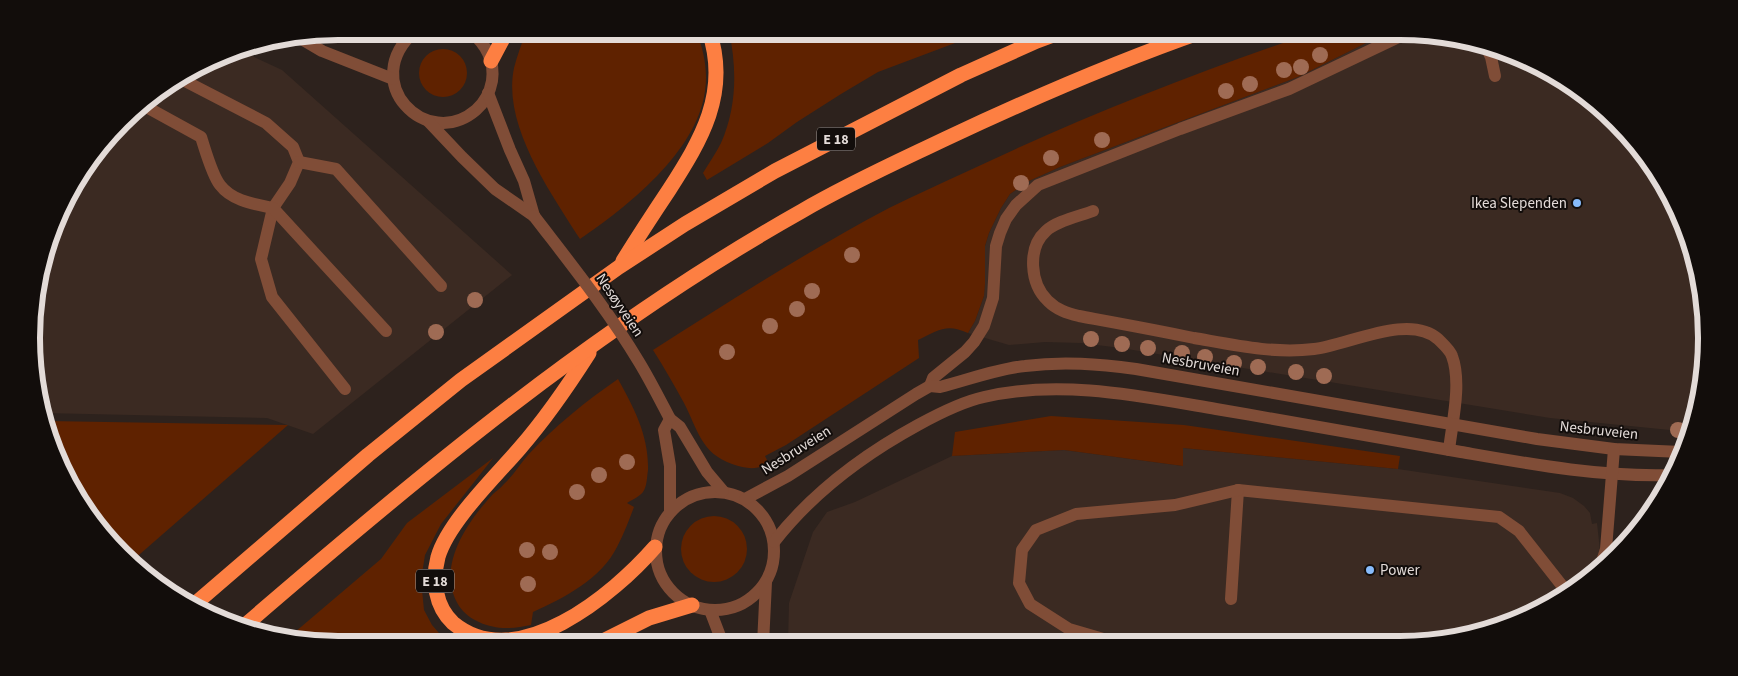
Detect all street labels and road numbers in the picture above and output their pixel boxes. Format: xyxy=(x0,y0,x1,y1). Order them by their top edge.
road number: E 18 xyxy=(817,128,855,150)
street label: Nesøyveien xyxy=(591,269,648,341)
street label: Nesbruveien xyxy=(1160,347,1242,382)
street label: Nesbruveien xyxy=(1559,416,1639,445)
street label: Nesbruveien xyxy=(757,421,835,480)
road number: E 18 xyxy=(416,570,454,592)

